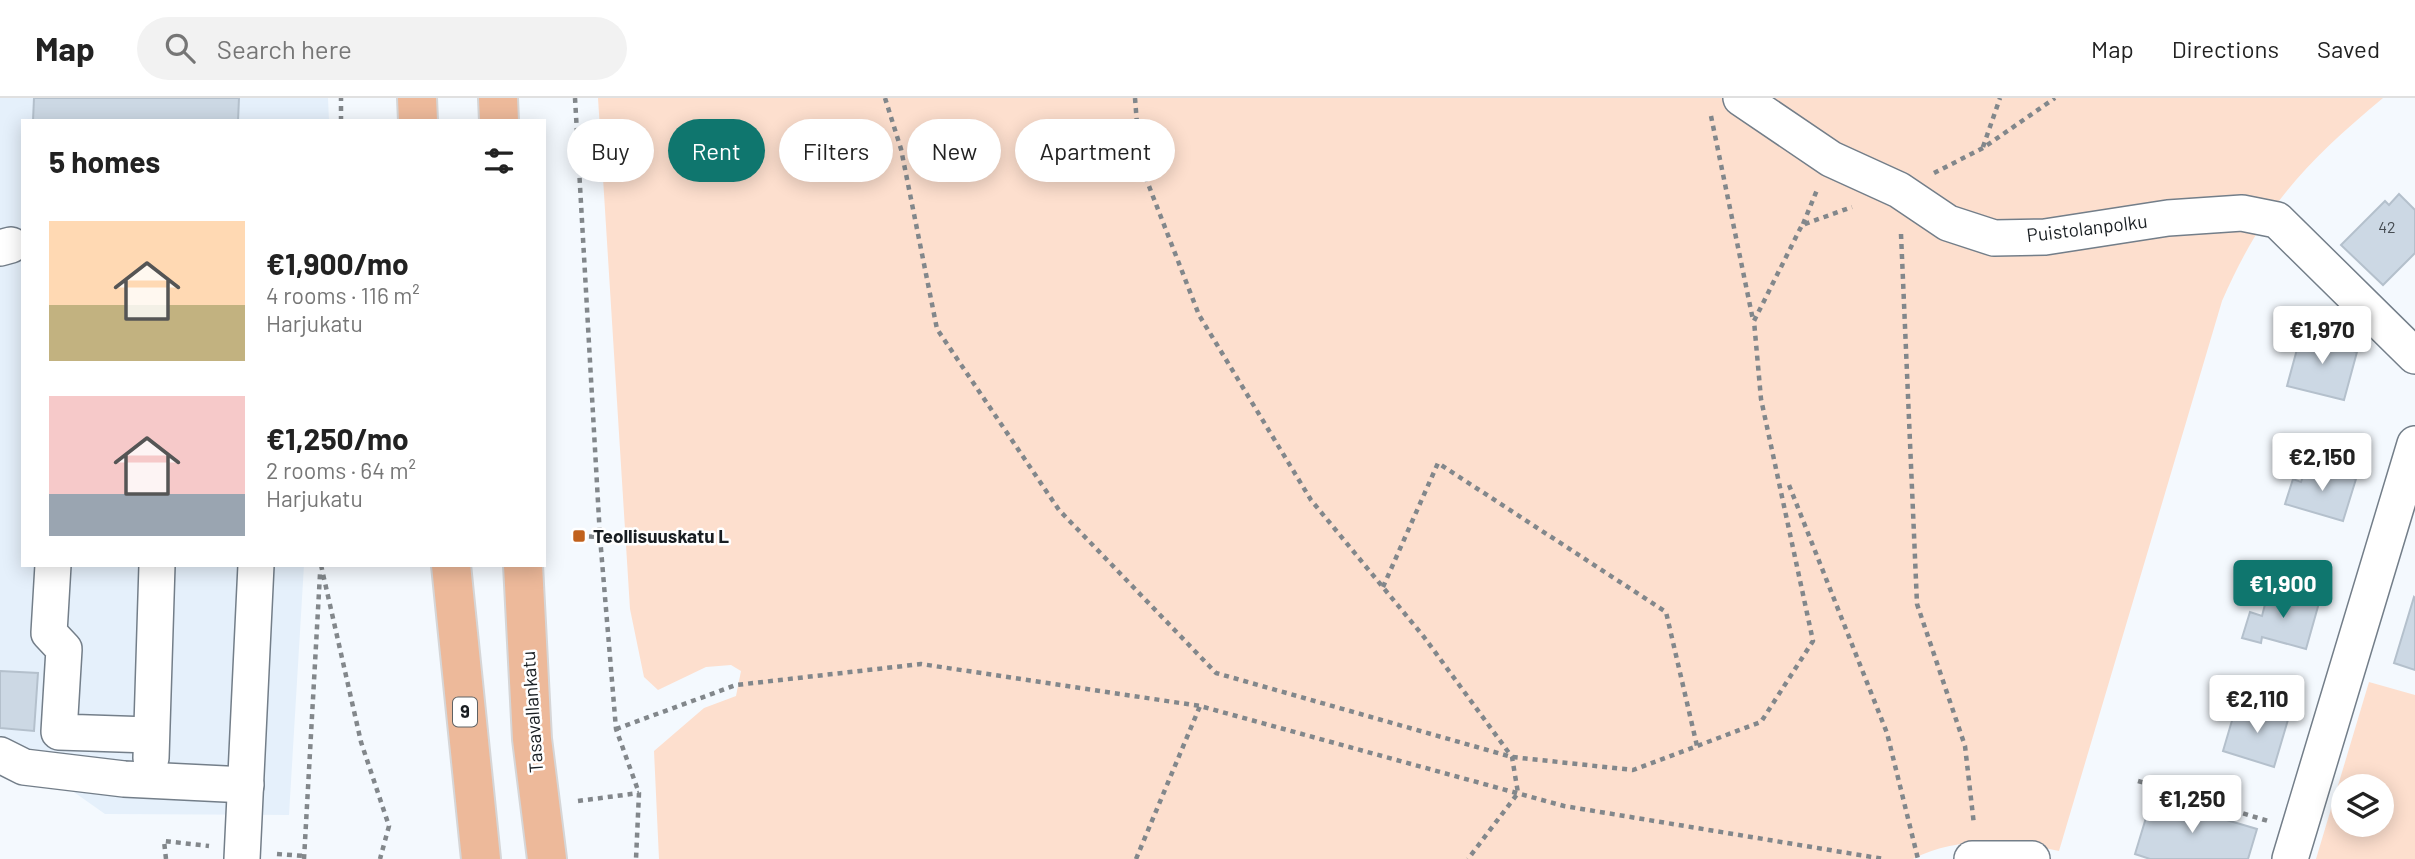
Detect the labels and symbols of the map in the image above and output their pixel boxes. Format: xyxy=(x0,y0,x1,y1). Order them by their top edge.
street label: Puistolanpolku xyxy=(2025,209,2149,246)
house number: 42 xyxy=(2378,217,2396,236)
pin: €1,970 xyxy=(2265,306,2379,366)
pin: €2,150 xyxy=(2265,434,2379,493)
place label: Teollisuuskatu L xyxy=(593,524,729,547)
marker: Teollisuuskatu L xyxy=(571,528,587,544)
pin: €1,900 xyxy=(2226,560,2340,620)
street label: Tasavallankatu xyxy=(516,650,547,774)
pin: €2,110 xyxy=(2200,676,2314,735)
road number: 9 xyxy=(453,698,477,726)
pin: €1,250 xyxy=(2135,776,2249,835)

